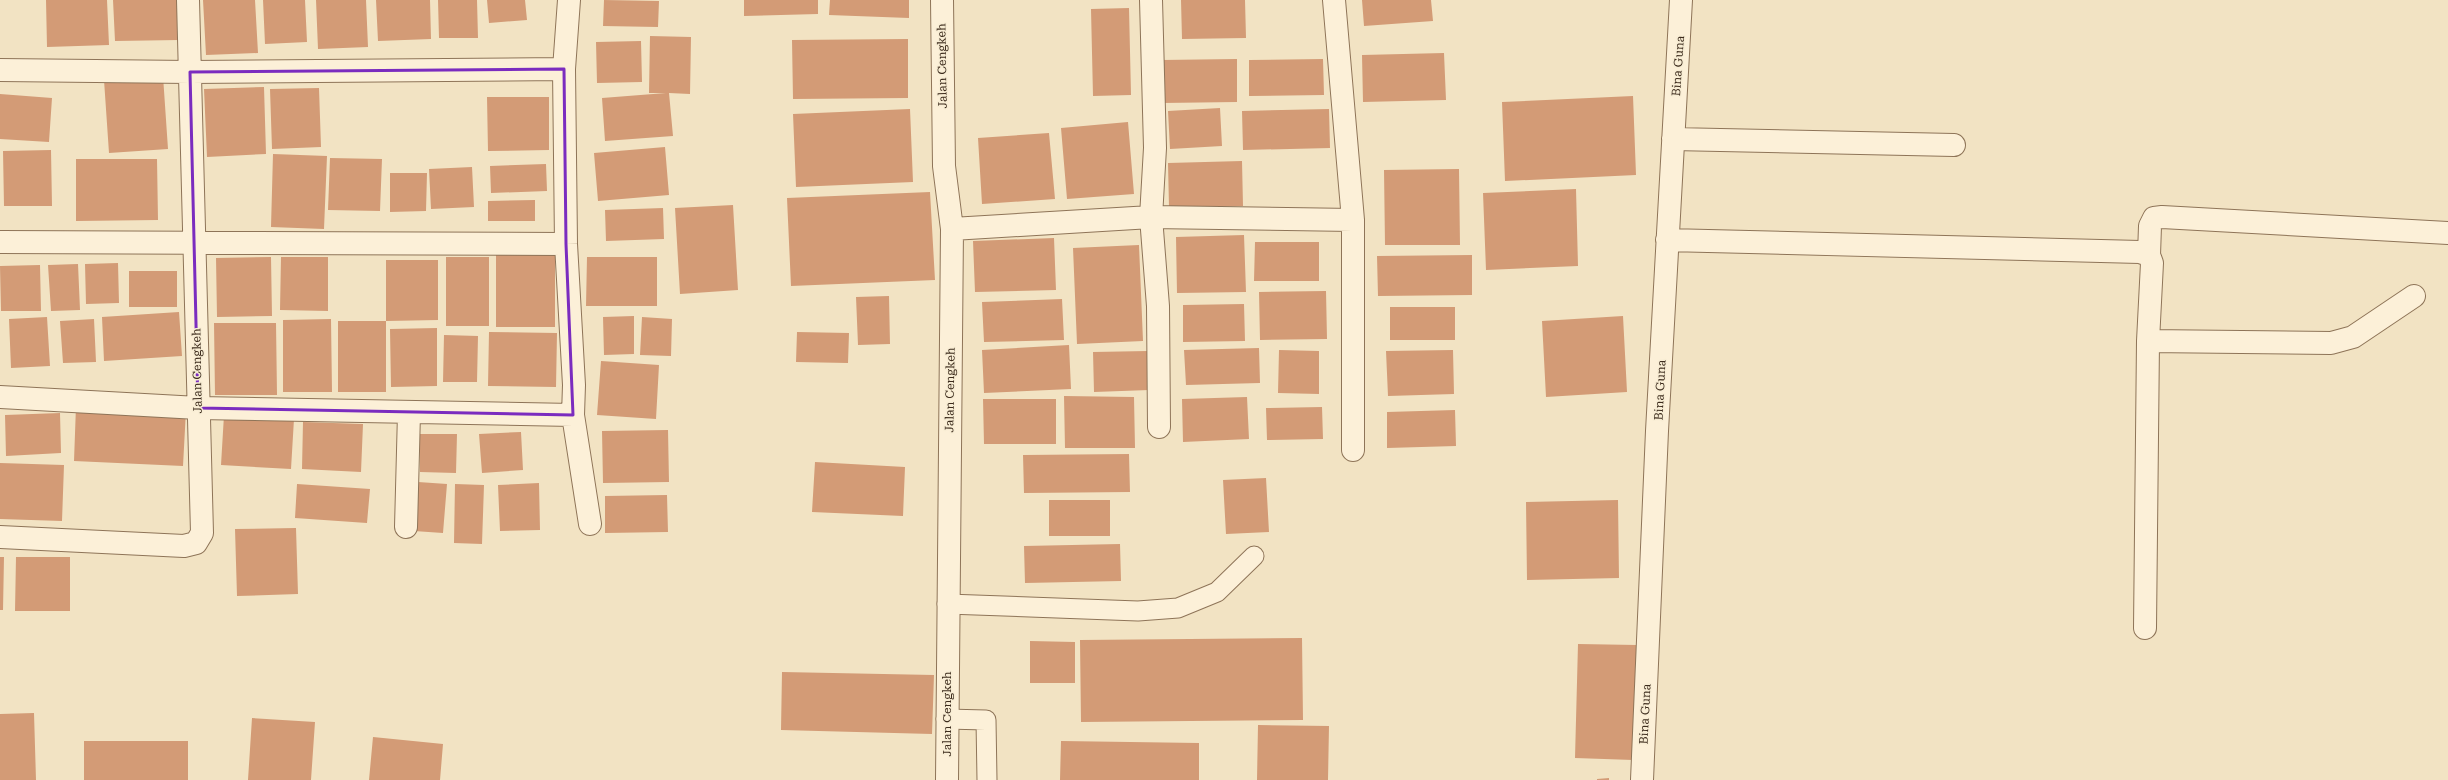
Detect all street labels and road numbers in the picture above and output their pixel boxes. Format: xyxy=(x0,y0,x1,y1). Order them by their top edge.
street label: Jalan Cengkeh xyxy=(934,23,950,109)
street label: Bina Guna xyxy=(1669,35,1687,97)
street label: Jalan Cengkeh xyxy=(189,328,205,414)
street label: Jalan Cengkeh xyxy=(942,347,958,433)
street label: Bina Guna xyxy=(1651,359,1669,421)
street label: Jalan Cengkeh xyxy=(940,671,954,757)
street label: Bina Guna xyxy=(1636,683,1654,745)

